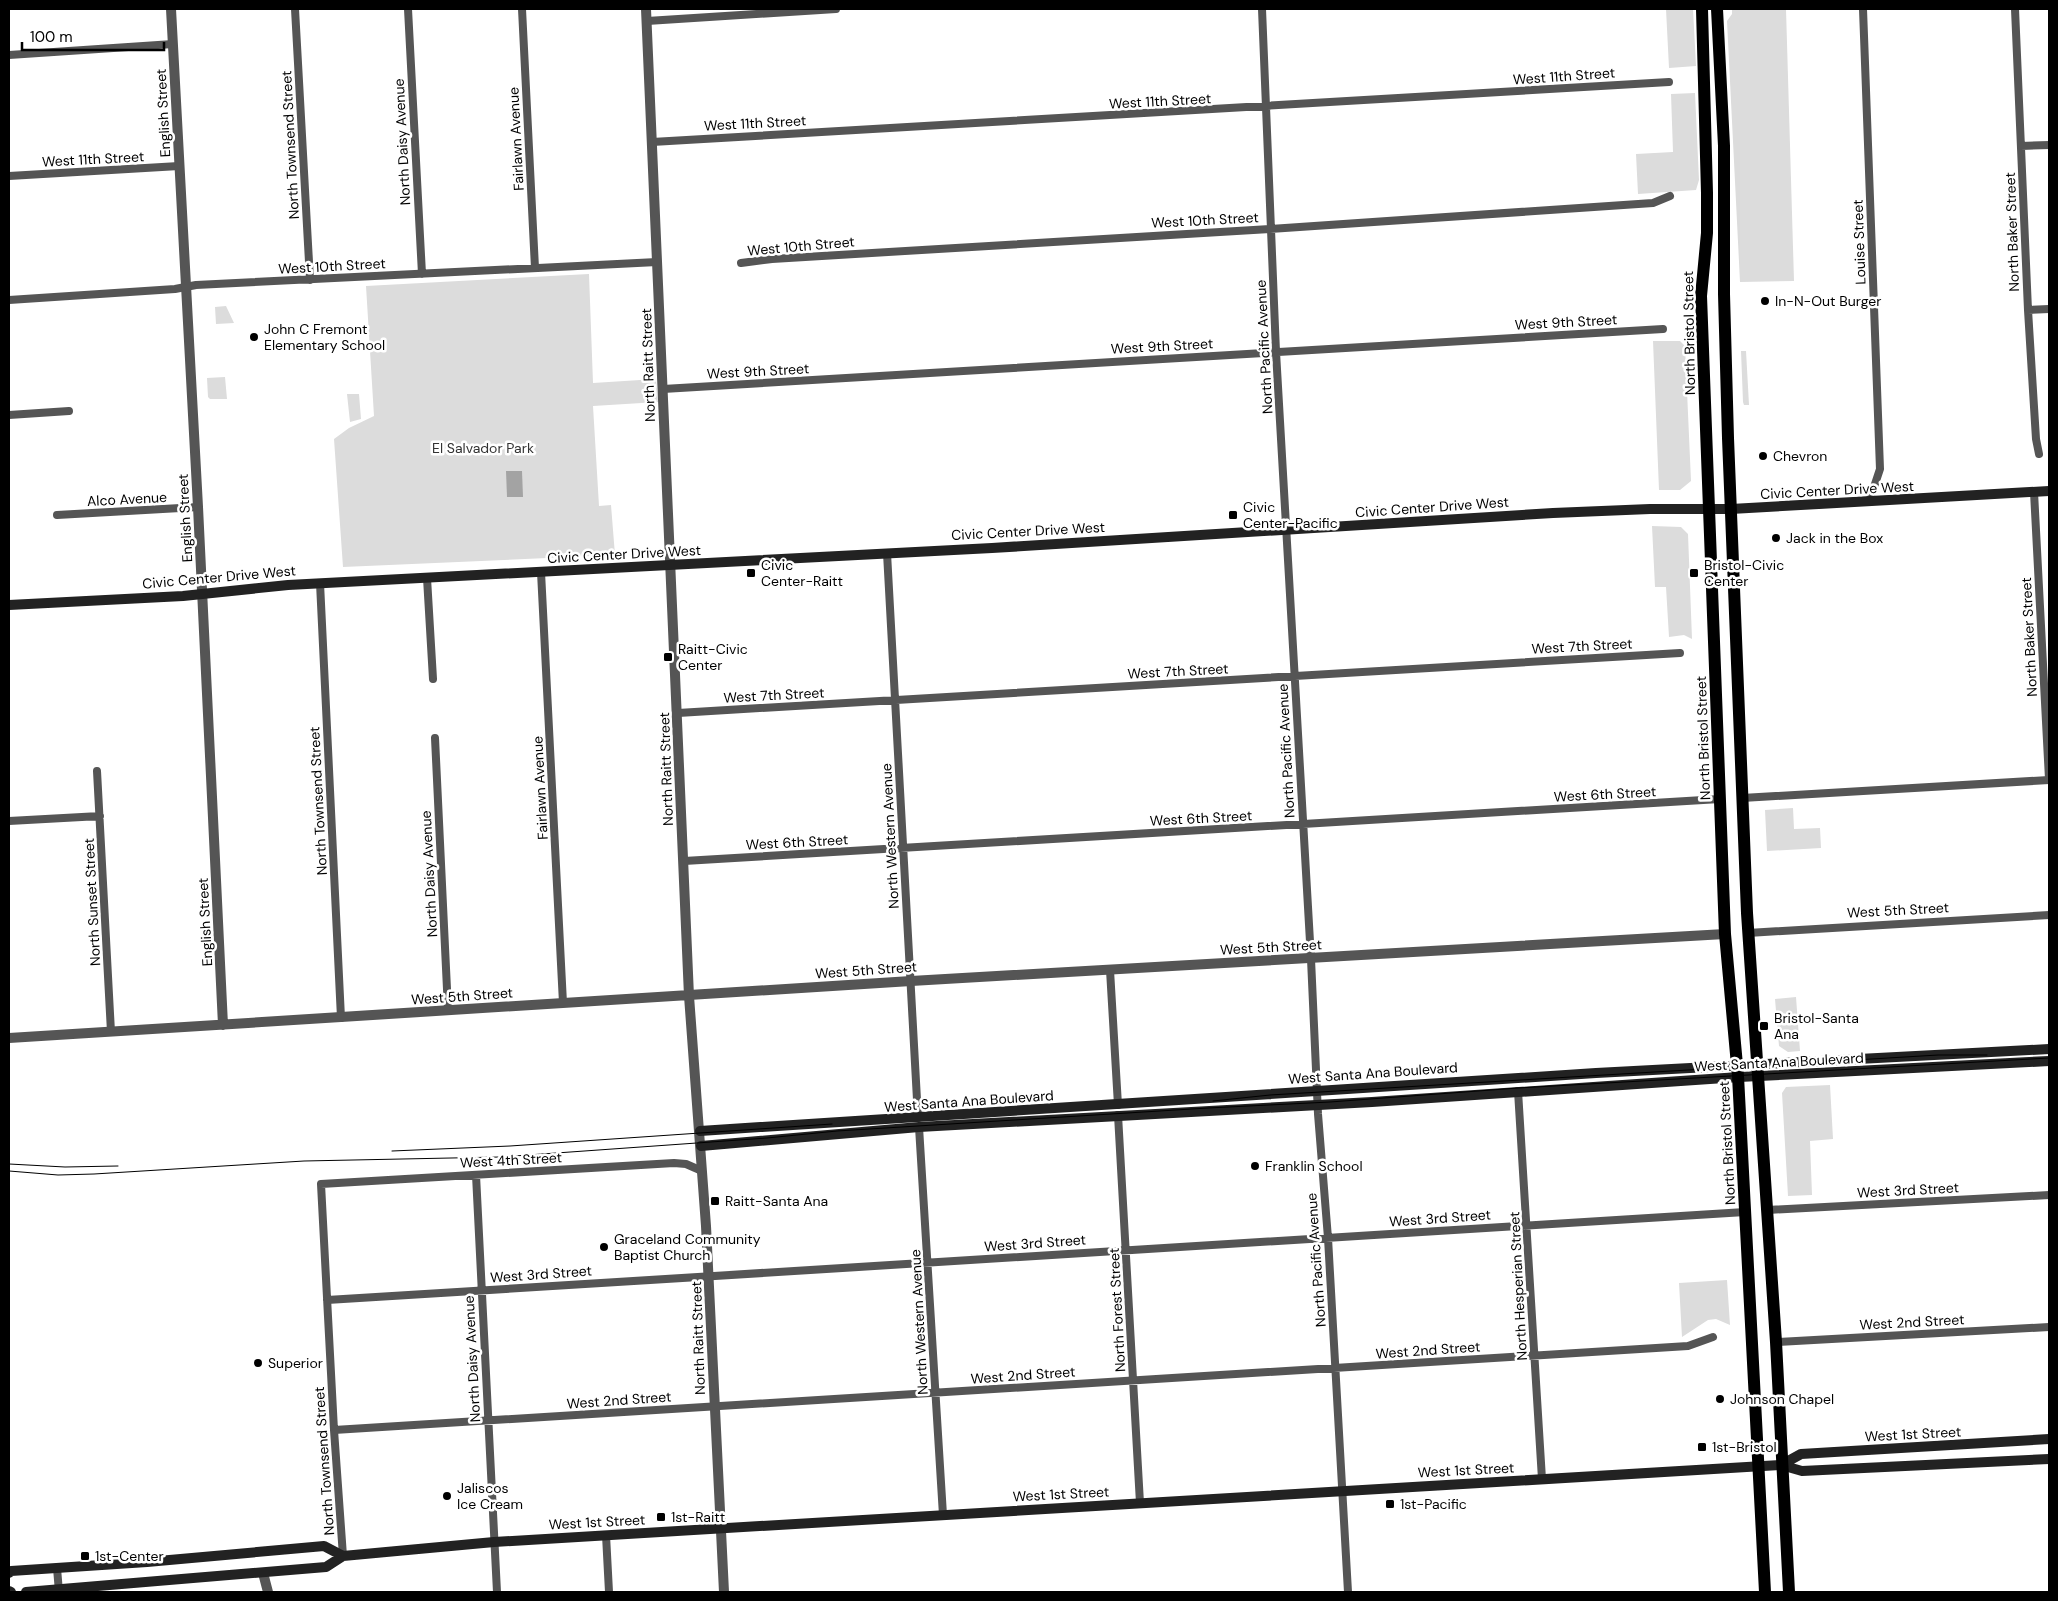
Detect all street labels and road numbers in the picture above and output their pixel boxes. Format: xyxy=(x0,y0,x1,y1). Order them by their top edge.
street label: West 11th Street xyxy=(1512,63,1616,89)
street label: English Street xyxy=(152,68,174,158)
street label: North Townsend Street xyxy=(277,70,303,220)
street label: North Daisy Avenue xyxy=(390,78,414,206)
street label: Fairlawn Avenue xyxy=(504,87,528,191)
street label: West 11th Street xyxy=(1108,89,1212,113)
street label: West 11th Street xyxy=(703,111,807,135)
street label: West 11th Street xyxy=(41,147,145,171)
street label: North Baker Street xyxy=(2001,172,2023,292)
street label: Louise Street xyxy=(1849,199,1869,285)
street label: West 10th Street xyxy=(1151,208,1259,232)
street label: West 10th Street xyxy=(747,232,855,260)
street label: West 10th Street xyxy=(278,254,386,278)
street label: North Bristol Street xyxy=(1679,271,1699,395)
street label: North Pacific Avenue xyxy=(1251,279,1277,415)
street label: North Raitt Street xyxy=(637,308,659,422)
street label: West 9th Street xyxy=(1514,310,1618,334)
street label: West 9th Street xyxy=(1110,334,1214,358)
street label: West 9th Street xyxy=(706,359,810,383)
street label: English Street xyxy=(174,473,196,563)
street label: Civic Center Drive West xyxy=(1760,477,1914,503)
street label: Alco Avenue xyxy=(87,488,167,510)
street label: Civic Center Drive West xyxy=(1355,493,1509,521)
street label: Civic Center Drive West xyxy=(951,518,1105,544)
street label: Civic Center Drive West xyxy=(547,541,701,567)
street label: Civic Center Drive West xyxy=(142,561,296,593)
street label: North Baker Street xyxy=(2017,577,2041,697)
street label: West 7th Street xyxy=(1531,634,1633,658)
street label: West 7th Street xyxy=(1127,659,1229,683)
street label: North Bristol Street xyxy=(1692,676,1714,800)
street label: West 7th Street xyxy=(723,683,825,707)
street label: North Pacific Avenue xyxy=(1273,683,1299,819)
street label: North Raitt Street xyxy=(655,712,677,826)
street label: North Townsend Street xyxy=(305,726,331,876)
street label: Fairlawn Avenue xyxy=(528,736,552,840)
street label: North Western Avenue xyxy=(877,763,903,909)
street label: West 6th Street xyxy=(1553,782,1657,806)
street label: West 6th Street xyxy=(1149,806,1253,830)
street label: North Daisy Avenue xyxy=(417,810,441,938)
street label: West 6th Street xyxy=(745,830,849,854)
street label: North Sunset Street xyxy=(80,837,104,967)
street label: English Street xyxy=(194,877,216,967)
street label: West 5th Street xyxy=(1846,898,1950,922)
street label: West 5th Street xyxy=(1219,935,1323,959)
street label: West 5th Street xyxy=(814,957,918,983)
street label: West 5th Street xyxy=(410,983,514,1009)
street label: West Santa Ana Boulevard xyxy=(1694,1049,1864,1075)
street label: West Santa Ana Boulevard xyxy=(1288,1058,1458,1088)
street label: North Bristol Street xyxy=(1715,1080,1739,1206)
street label: West Santa Ana Boulevard xyxy=(884,1086,1054,1116)
street label: West 4th Street xyxy=(460,1148,562,1172)
street label: West 3rd Street xyxy=(1857,1178,1959,1202)
street label: North Pacific Avenue xyxy=(1302,1192,1330,1328)
street label: West 3rd Street xyxy=(1388,1205,1492,1231)
street label: North Hesperian Street xyxy=(1505,1211,1531,1361)
street label: West 3rd Street xyxy=(983,1230,1087,1256)
street label: North Forest Street xyxy=(1105,1247,1129,1373)
street label: North Western Avenue xyxy=(906,1249,932,1395)
street label: West 3rd Street xyxy=(489,1261,593,1287)
street label: North Raitt Street xyxy=(687,1281,709,1395)
street label: North Daisy Avenue xyxy=(460,1295,484,1423)
street label: West 2nd Street xyxy=(1859,1310,1965,1334)
street label: West 2nd Street xyxy=(1375,1337,1481,1363)
street label: West 2nd Street xyxy=(970,1362,1076,1388)
street label: North Townsend Street xyxy=(310,1386,338,1536)
street label: West 2nd Street xyxy=(566,1387,672,1413)
street label: West 1st Street xyxy=(1864,1422,1962,1446)
street label: West 1st Street xyxy=(1417,1458,1515,1482)
street label: West 1st Street xyxy=(1012,1482,1110,1506)
street label: West 1st Street xyxy=(548,1510,646,1534)

